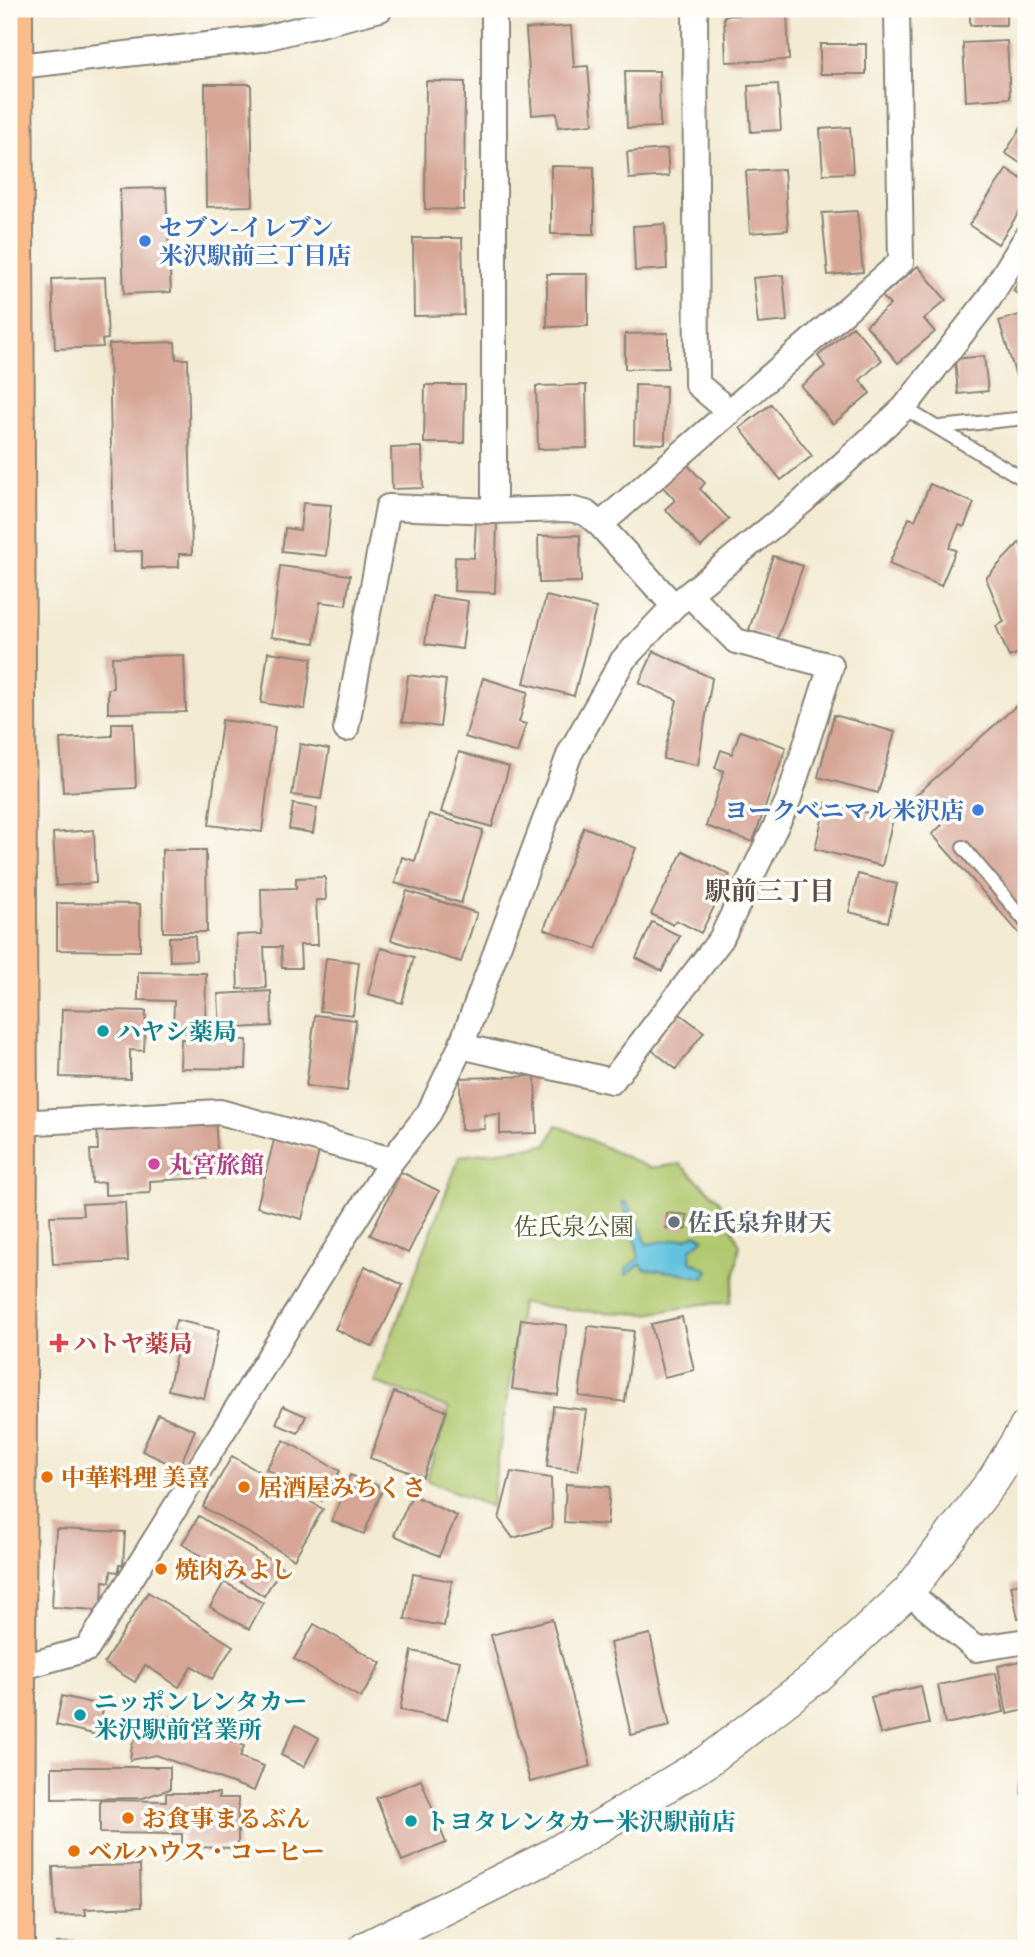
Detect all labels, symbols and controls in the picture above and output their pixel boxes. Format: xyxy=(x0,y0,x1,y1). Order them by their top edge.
place label: セブン-イレブン 米沢駅前三丁目店 xyxy=(159,210,351,273)
marker: セブン-イレブン 米沢駅前三丁目店 xyxy=(137,233,153,249)
place label: ヨークベニマル米沢店 xyxy=(724,793,964,828)
marker: ヨークベニマル米沢店 xyxy=(970,802,986,818)
district label: 駅前三丁目 xyxy=(705,871,835,910)
place label: ハヤシ薬局 xyxy=(117,1014,237,1049)
marker: ハヤシ薬局 xyxy=(95,1023,111,1039)
place label: 丸宮旅館 xyxy=(168,1147,264,1182)
marker: 丸宮旅館 xyxy=(146,1156,162,1172)
place label: 佐氏泉弁財天 xyxy=(688,1205,832,1240)
park label: 佐氏泉公園 xyxy=(514,1209,634,1244)
marker: 佐氏泉弁財天 xyxy=(666,1214,682,1230)
place label: ハトヤ薬局 xyxy=(73,1326,193,1361)
marker: ハトヤ薬局 xyxy=(51,1335,67,1351)
place label: 中華料理 美喜 xyxy=(61,1460,210,1495)
marker: 中華料理 美喜 xyxy=(39,1469,55,1485)
place label: 居酒屋みちくさ xyxy=(258,1470,426,1505)
marker: 居酒屋みちくさ xyxy=(236,1479,252,1495)
place label: 焼肉みよし xyxy=(175,1552,295,1587)
marker: 焼肉みよし xyxy=(153,1561,169,1577)
place label: ニッポンレンタカー 米沢駅前営業所 xyxy=(94,1684,307,1747)
marker: ニッポンレンタカー 米沢駅前営業所 xyxy=(72,1707,88,1723)
place label: お食事まるぶん xyxy=(142,1801,310,1836)
place label: トヨタレンタカー米沢駅前店 xyxy=(425,1804,735,1839)
marker: お食事まるぶん xyxy=(120,1810,136,1826)
marker: トヨタレンタカー米沢駅前店 xyxy=(403,1813,419,1829)
place label: ベルハウス・コーヒー xyxy=(88,1834,325,1869)
marker: ベルハウス・コーヒー xyxy=(66,1843,82,1859)

